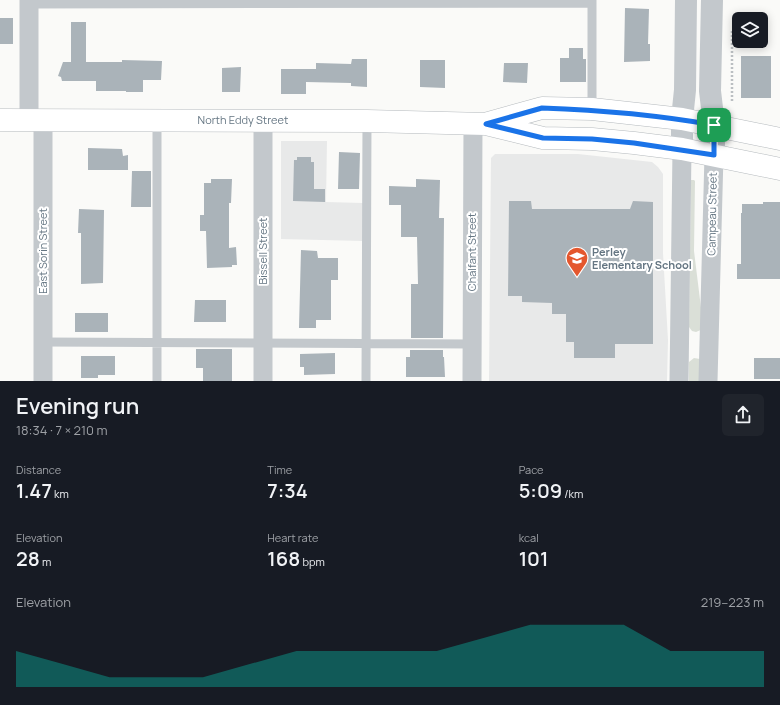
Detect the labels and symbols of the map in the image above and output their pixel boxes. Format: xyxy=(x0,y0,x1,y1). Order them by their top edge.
pin xyxy=(697,108,731,142)
street label: North Eddy Street xyxy=(198,112,288,127)
street label: Campeau Street xyxy=(703,172,720,256)
street label: East Sorin Street xyxy=(35,208,50,294)
street label: Chalfant Street xyxy=(464,213,479,291)
street label: Bissell Street xyxy=(255,218,270,284)
place label: Perley Elementary School xyxy=(592,244,692,272)
school or university icon: Perley Elementary School xyxy=(564,245,590,278)

